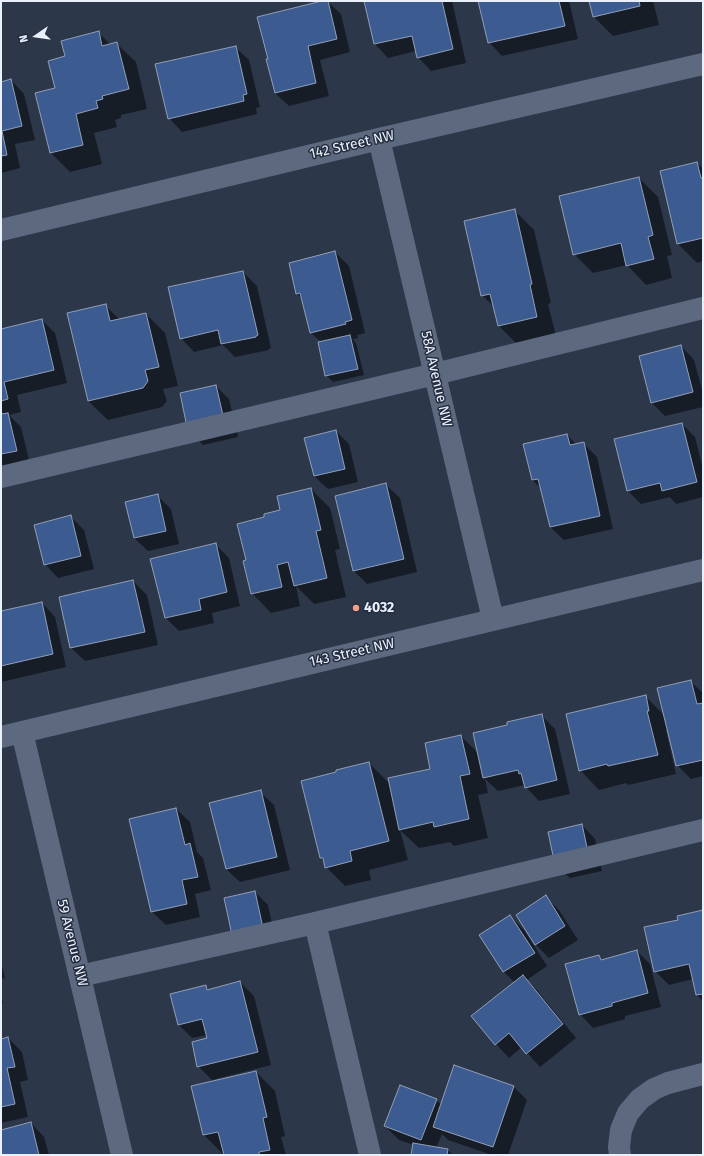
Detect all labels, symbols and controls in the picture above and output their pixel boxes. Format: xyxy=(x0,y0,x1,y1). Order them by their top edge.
north arrow xyxy=(16,16,56,56)
text: N xyxy=(17,34,31,44)
street label: 142 Street NW xyxy=(308,127,396,163)
street label: 58A Avenue NW xyxy=(417,329,455,429)
place label: 4032 xyxy=(364,600,394,616)
marker: 4032 xyxy=(351,603,361,613)
street label: 143 Street NW xyxy=(308,635,396,671)
street label: 59 Avenue NW xyxy=(53,898,91,988)

